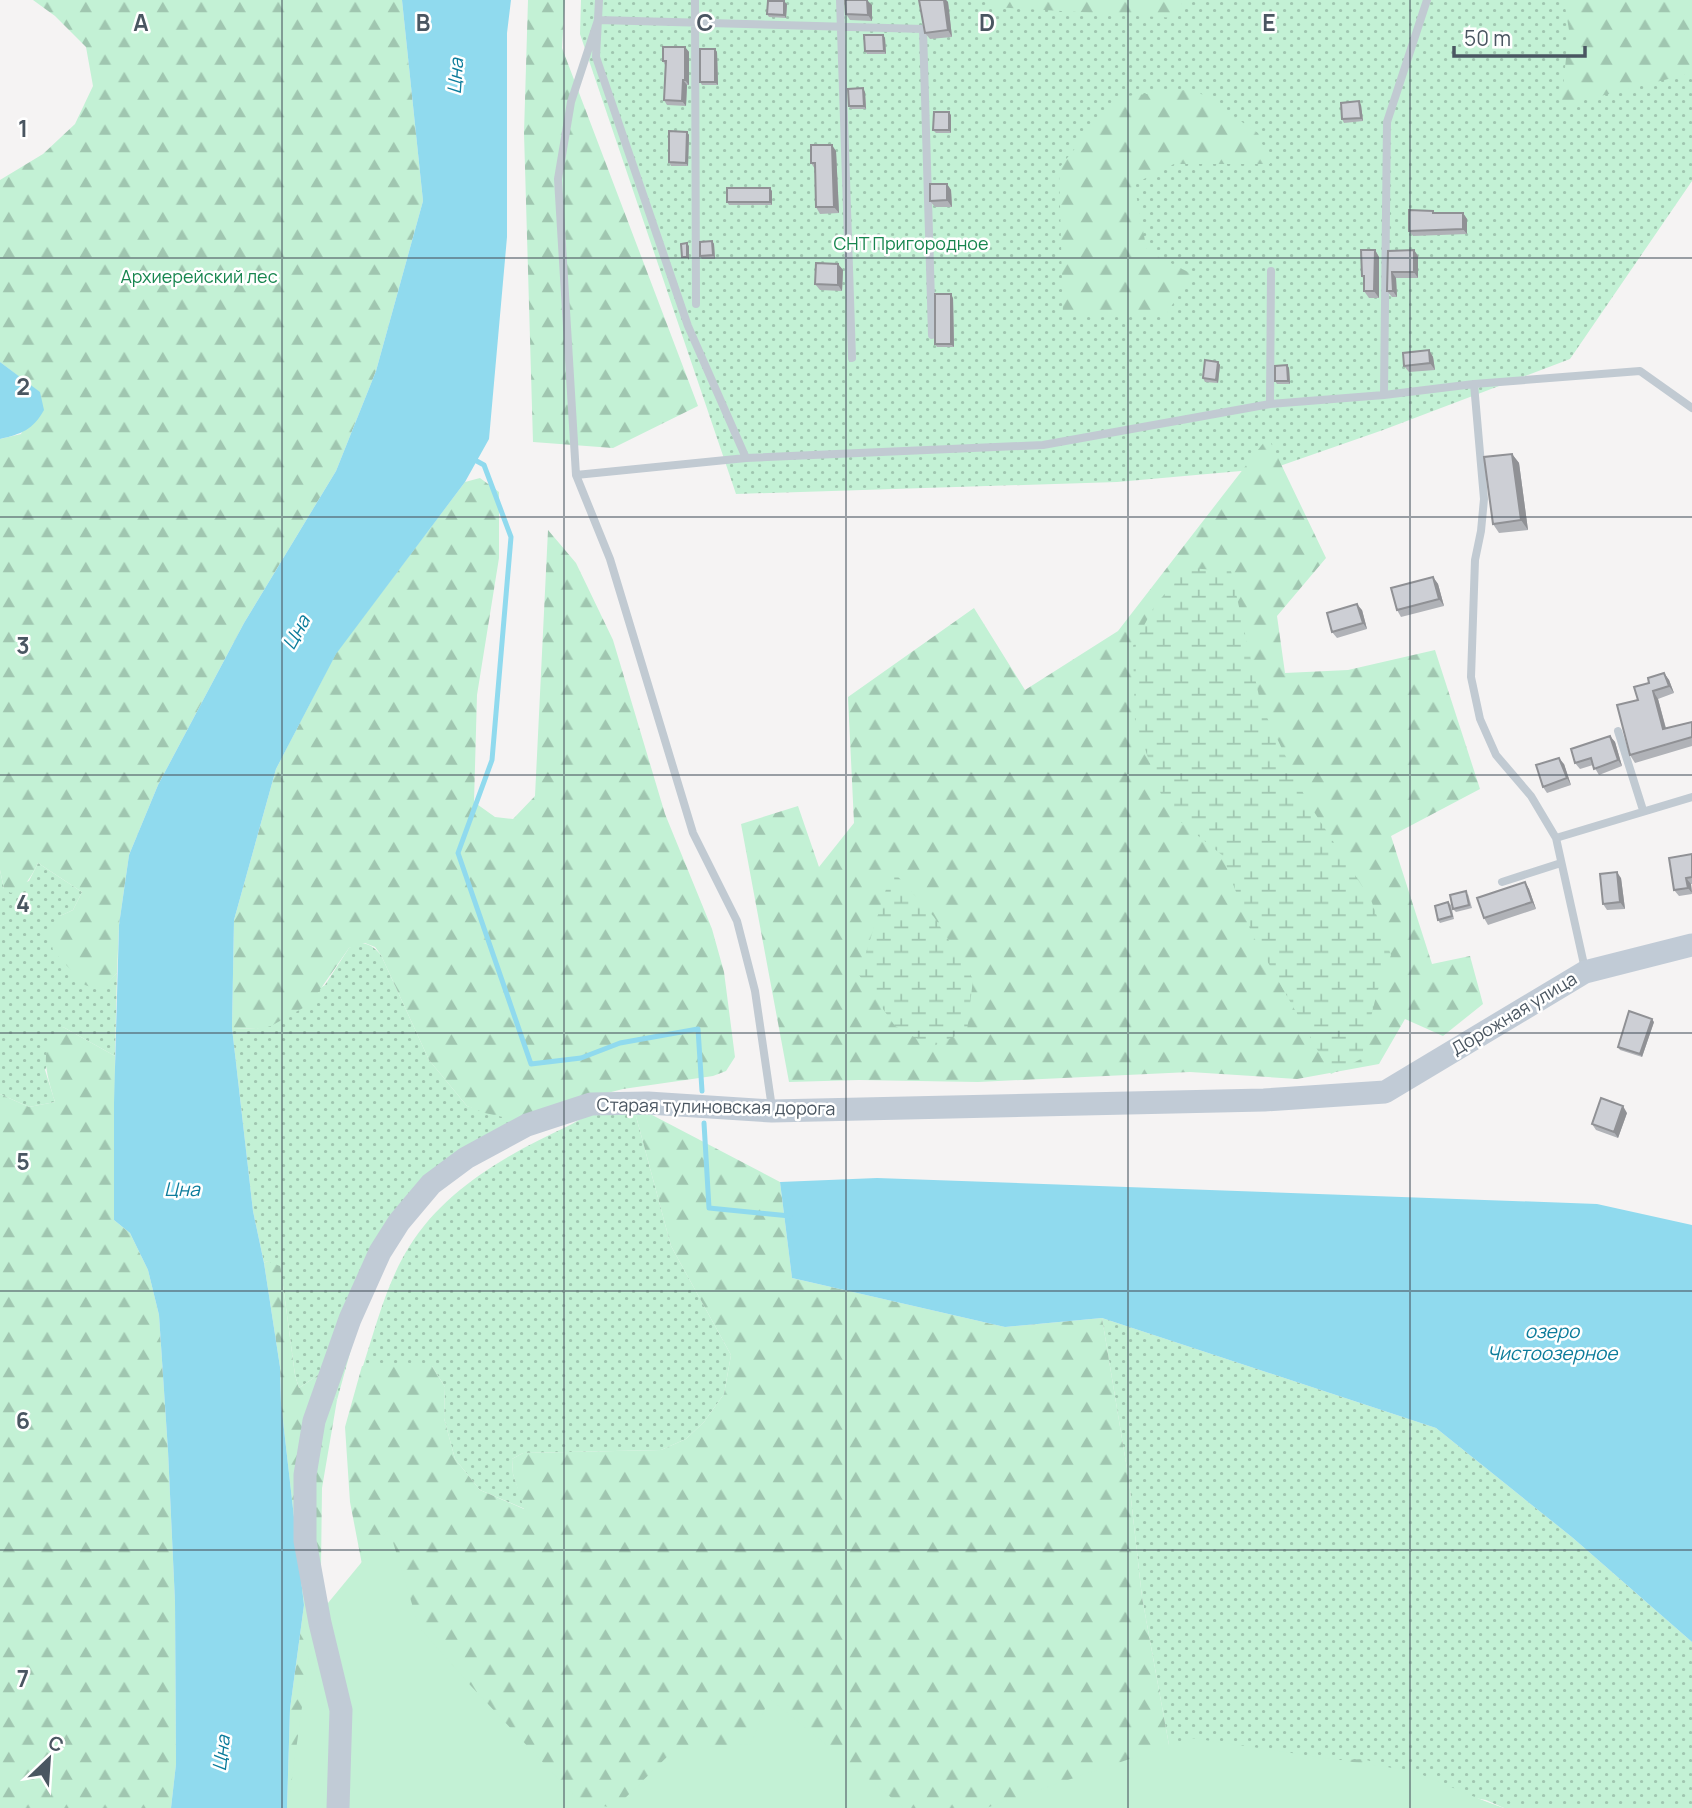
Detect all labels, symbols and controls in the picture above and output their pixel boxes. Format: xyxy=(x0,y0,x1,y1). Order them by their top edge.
text: A xyxy=(133,6,149,38)
text: B xyxy=(416,6,430,38)
text: C xyxy=(697,6,714,38)
text: D xyxy=(979,6,995,38)
text: E xyxy=(1262,6,1276,38)
scale bar xyxy=(1454,14,1585,58)
text: 50 m xyxy=(1464,24,1511,52)
water label: Цна xyxy=(441,56,469,95)
text: 1 xyxy=(18,112,28,144)
park label: СНТ Пригородное xyxy=(833,231,989,255)
park label: Архиерейский лес xyxy=(120,264,278,288)
text: 2 xyxy=(16,370,30,402)
water label: Цна xyxy=(276,609,317,654)
text: 3 xyxy=(16,629,30,661)
text: 4 xyxy=(16,887,30,919)
street label: Дорожная улица xyxy=(1446,966,1581,1060)
street label: Старая тулиновская дорога xyxy=(596,1092,836,1120)
text: 5 xyxy=(16,1145,30,1177)
water label: Цна xyxy=(164,1176,201,1202)
water label: озеро Чистоозерное xyxy=(1487,1318,1619,1366)
text: 6 xyxy=(16,1404,30,1436)
text: 7 xyxy=(17,1662,29,1694)
north arrow xyxy=(14,1724,84,1794)
text: С xyxy=(44,1729,68,1758)
water label: Цна xyxy=(206,1732,236,1772)

